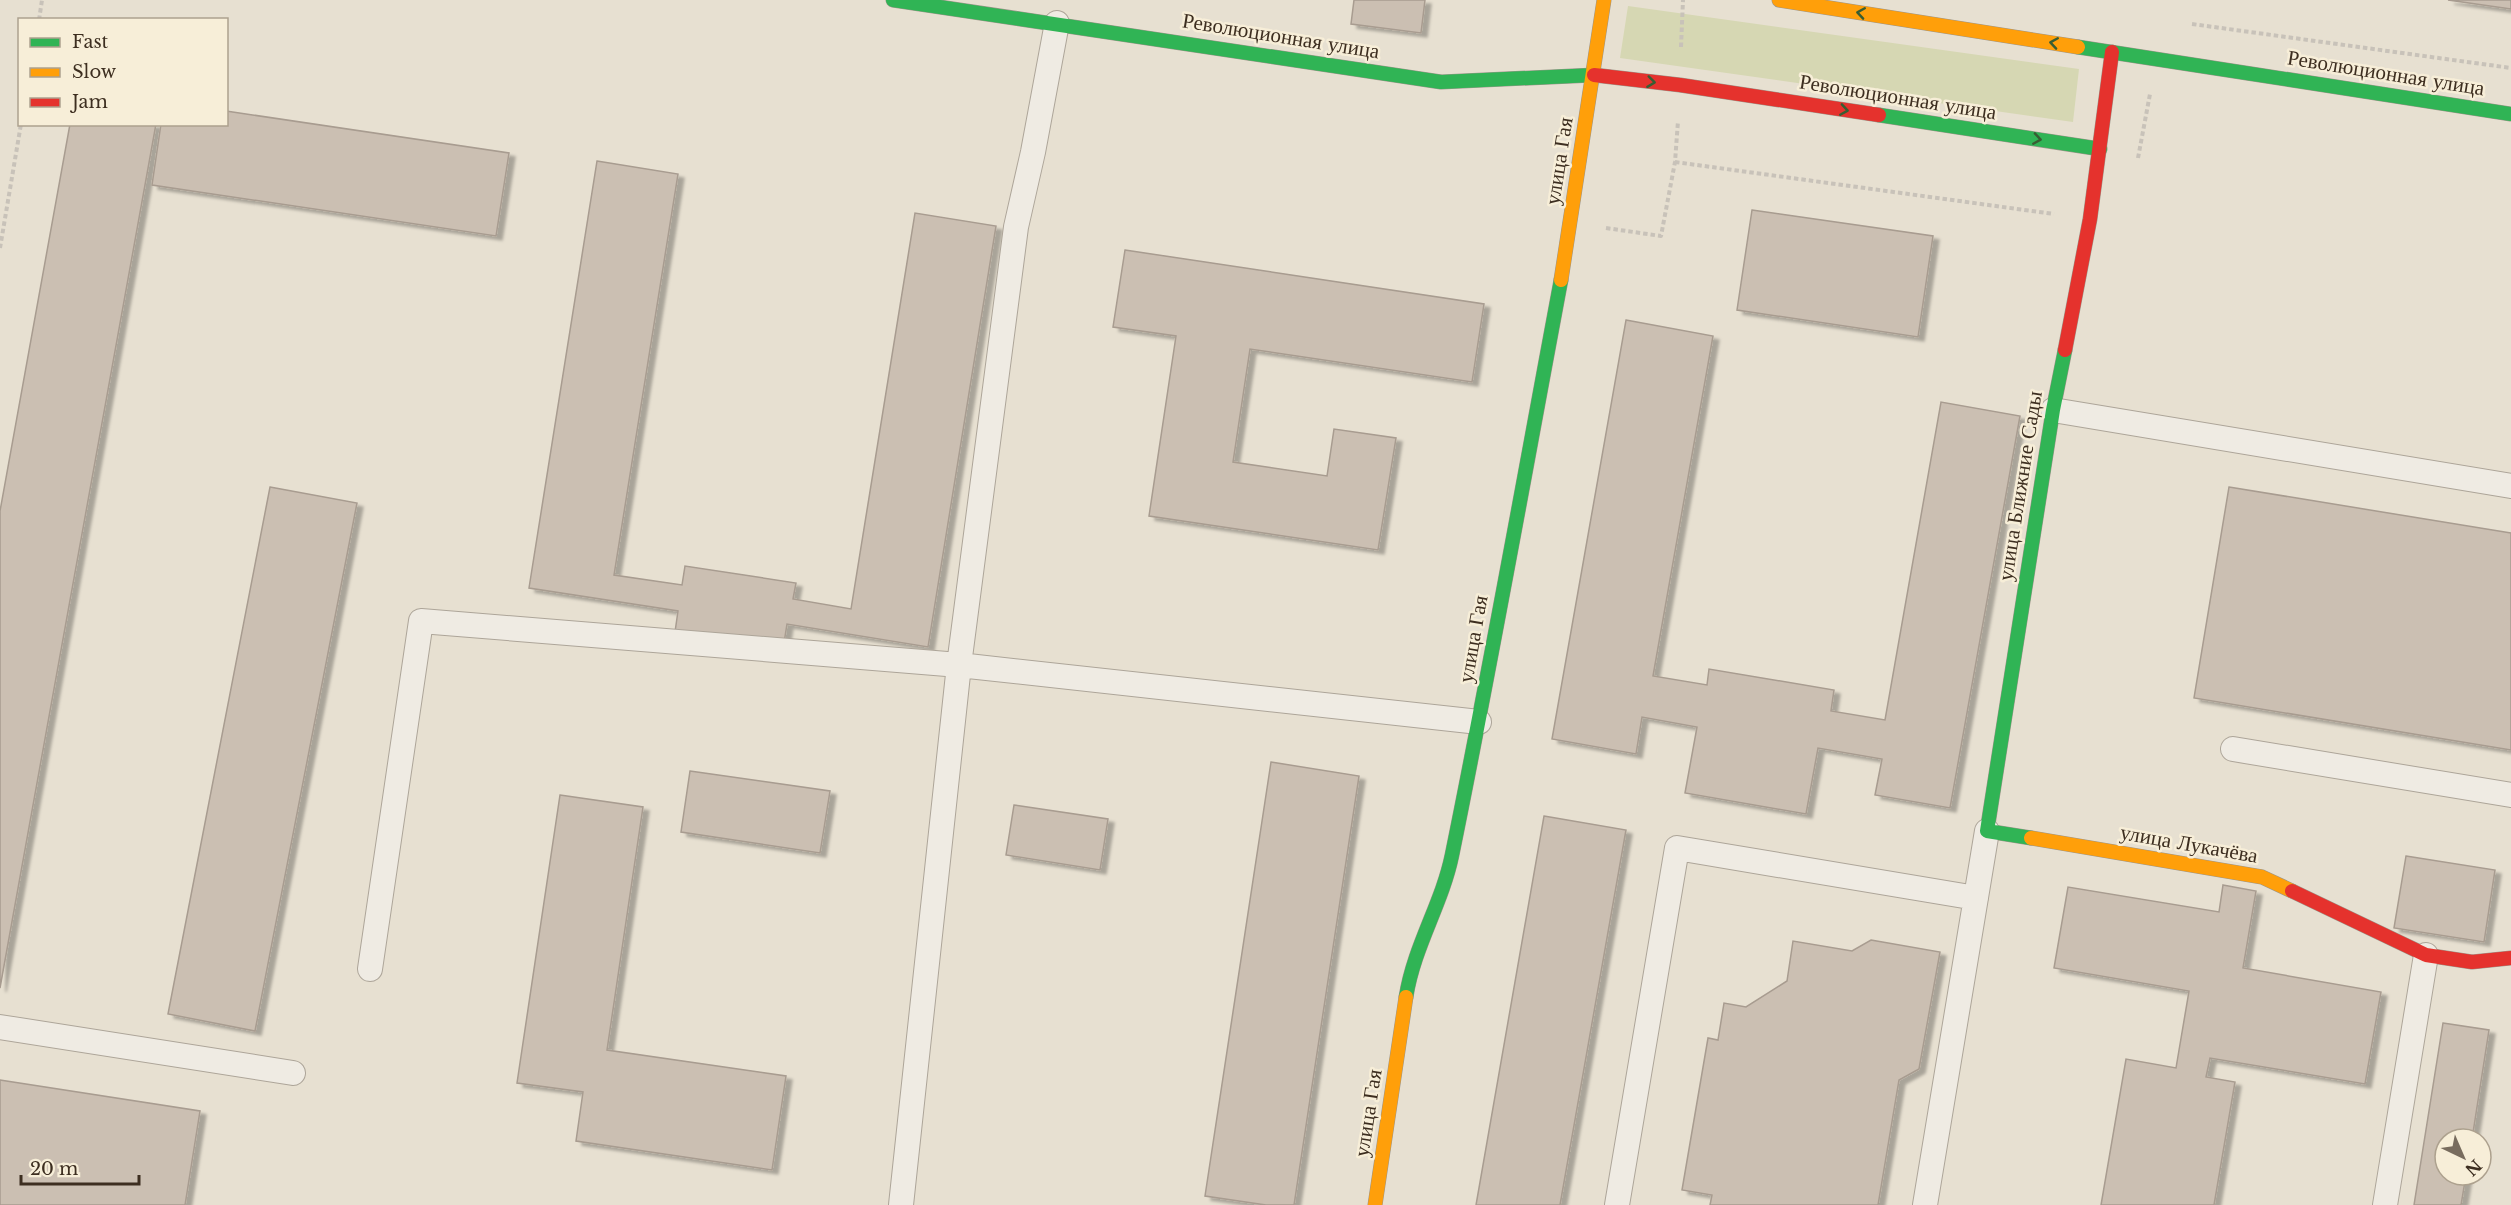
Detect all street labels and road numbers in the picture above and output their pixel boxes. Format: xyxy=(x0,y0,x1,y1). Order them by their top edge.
street label: Революционная улица xyxy=(1181,8,1382,65)
street label: Революционная улица xyxy=(2286,45,2487,102)
street label: Революционная улица xyxy=(1798,69,1999,126)
street label: улица Гая xyxy=(1539,115,1579,207)
street label: улица Ближние Сады xyxy=(1992,389,2048,583)
street label: улица Гая xyxy=(1453,593,1494,685)
street label: улица Лукачёва xyxy=(2118,819,2261,869)
street label: улица Гая xyxy=(1348,1067,1388,1159)

